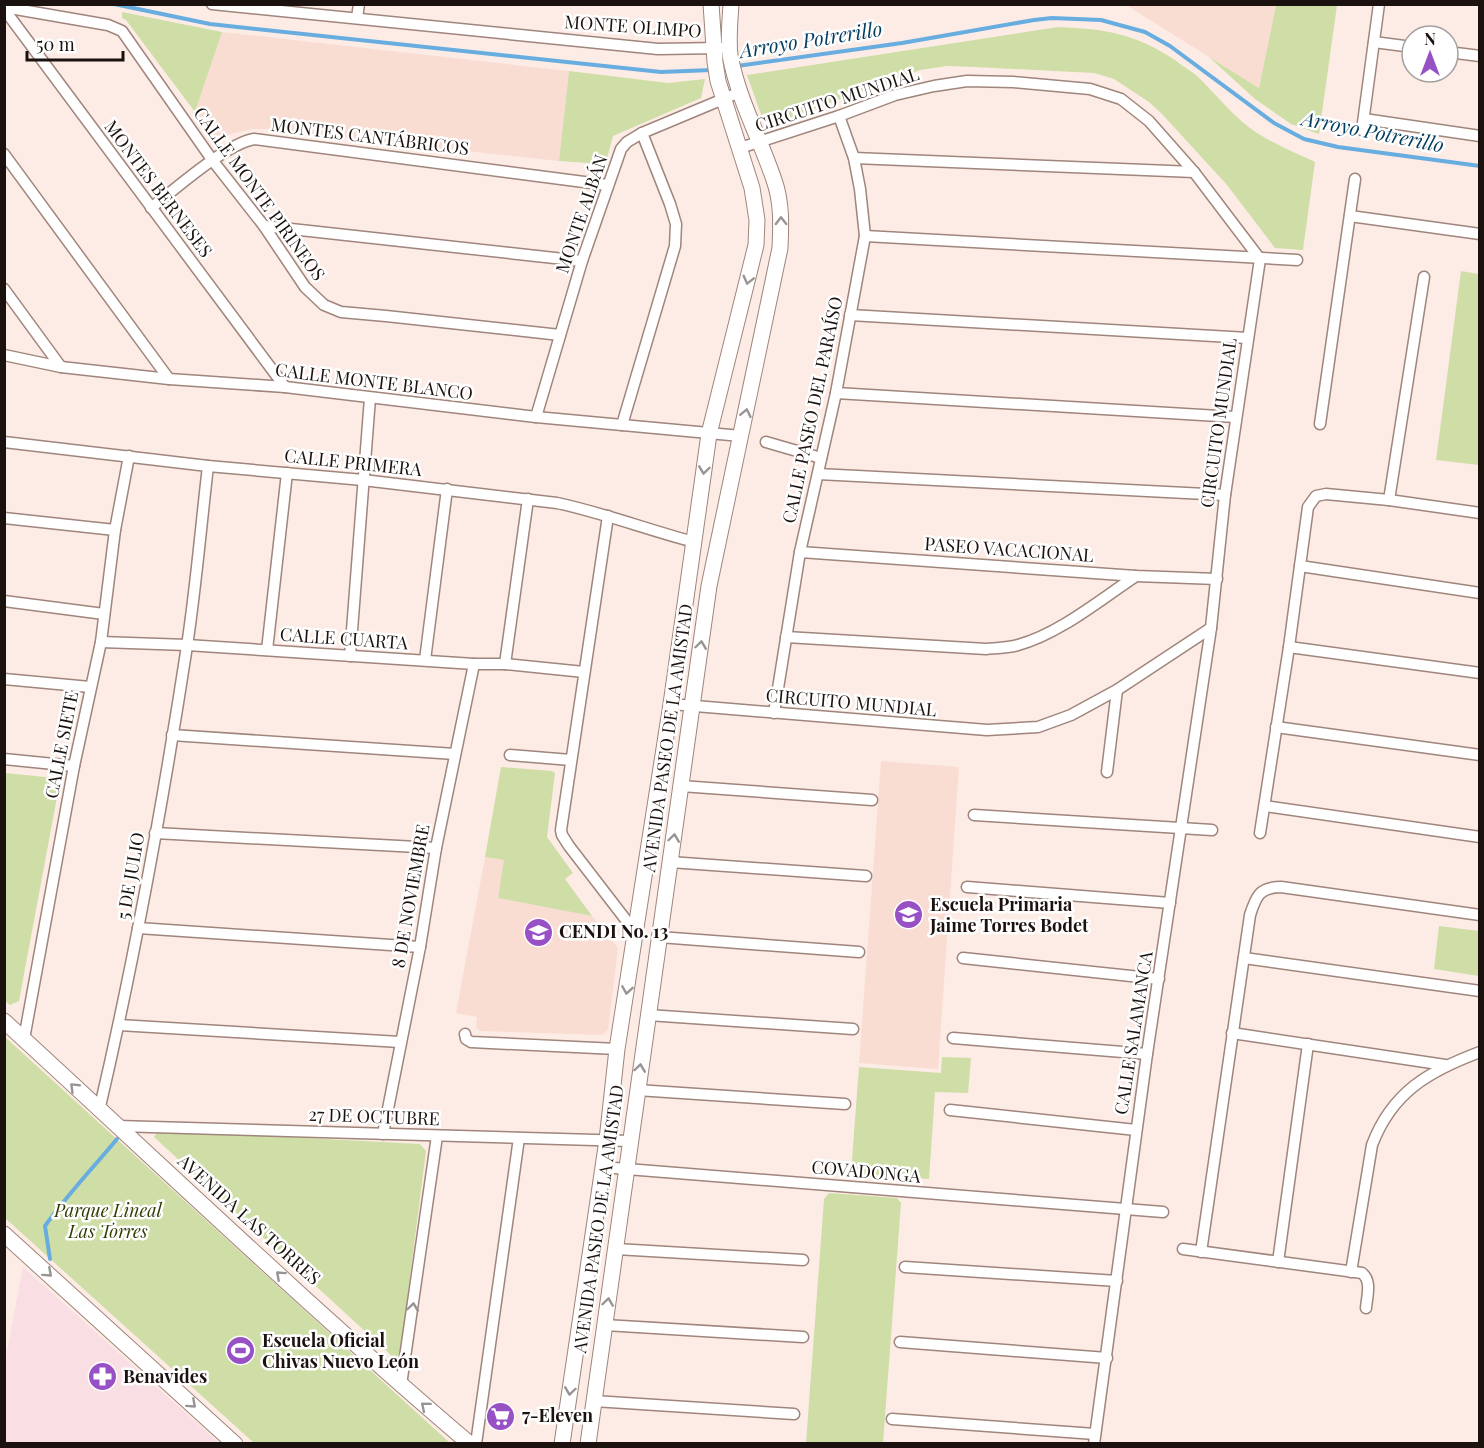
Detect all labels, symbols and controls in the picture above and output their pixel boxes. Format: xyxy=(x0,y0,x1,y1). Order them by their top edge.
street label: MONTE OLIMPO xyxy=(564,9,702,43)
water label: Arroyo Potrerillo xyxy=(736,14,884,63)
scale bar xyxy=(27,24,123,62)
north arrow xyxy=(1400,24,1460,84)
text: N xyxy=(1424,28,1436,49)
text: 50 m xyxy=(36,32,75,56)
street label: CIRCUITO MUNDIAL xyxy=(752,61,922,137)
street label: CALLE MONTE PIRINEOS xyxy=(189,102,331,285)
water label: Arroyo Potrerillo xyxy=(1298,103,1447,158)
street label: MONTES CANTÁBRICOS xyxy=(270,112,471,160)
street label: MONTES BERNESES xyxy=(99,115,218,262)
street label: MONTE ALBÁN xyxy=(550,151,613,276)
one-way arrow xyxy=(774,217,787,226)
one-way arrow xyxy=(743,275,756,285)
street label: CALLE PASEO DEL PARAÍSO xyxy=(776,294,848,525)
street label: CIRCUITO MUNDIAL xyxy=(1194,336,1242,509)
street label: CALLE MONTE BLANCO xyxy=(274,357,474,405)
one-way arrow xyxy=(739,408,752,418)
street label: CALLE PRIMERA xyxy=(283,443,424,481)
one-way arrow xyxy=(698,466,710,475)
street label: PASEO VACACIONAL xyxy=(924,531,1095,567)
street label: AVENIDA PASEO DE LA AMISTAD xyxy=(636,602,698,874)
street label: CALLE CUARTA xyxy=(279,622,410,654)
one-way arrow xyxy=(695,640,707,650)
street label: CIRCUITO MUNDIAL xyxy=(765,683,938,721)
street label: CALLE SIETE xyxy=(39,689,83,801)
street label: 8 DE NOVIEMBRE xyxy=(386,822,434,970)
street label: 5 DE JULIO xyxy=(111,830,149,921)
one-way arrow xyxy=(667,833,679,843)
place label: Escuela Primaria Jaime Torres Bodet xyxy=(929,892,1089,937)
school or university icon: Escuela Primaria Jaime Torres Bodet xyxy=(893,899,925,931)
school or university icon: CENDI No. 13 xyxy=(522,916,554,948)
place label: CENDI No. 13 xyxy=(559,919,669,943)
street label: CALLE SALAMANCA xyxy=(1108,949,1158,1116)
one-way arrow xyxy=(621,985,634,995)
one-way arrow xyxy=(634,1063,646,1072)
one-way arrow xyxy=(71,1083,81,1094)
street label: AVENIDA PASEO DE LA AMISTAD xyxy=(567,1083,629,1355)
street label: 27 DE OCTUBRE xyxy=(308,1102,440,1130)
street label: AVENIDA LAS TORRES xyxy=(172,1148,326,1290)
street label: COVADONGA xyxy=(811,1154,922,1188)
park label: Parque Lineal Las Torres xyxy=(53,1198,163,1243)
one-way arrow xyxy=(41,1266,52,1277)
one-way arrow xyxy=(276,1271,287,1282)
one-way arrow xyxy=(601,1298,613,1307)
one-way arrow xyxy=(406,1302,418,1311)
place label: Escuela Oficial Chivas Nuevo León xyxy=(262,1328,419,1373)
sports icon: Escuela Oficial Chivas Nuevo León xyxy=(225,1335,257,1367)
pharmacy icon: Benavides xyxy=(86,1361,118,1393)
place label: Benavides xyxy=(123,1364,207,1388)
one-way arrow xyxy=(564,1387,576,1396)
one-way arrow xyxy=(185,1397,196,1408)
supermarket icon: 7-Eleven xyxy=(485,1400,517,1432)
one-way arrow xyxy=(421,1402,432,1413)
place label: 7-Eleven xyxy=(522,1403,593,1427)

